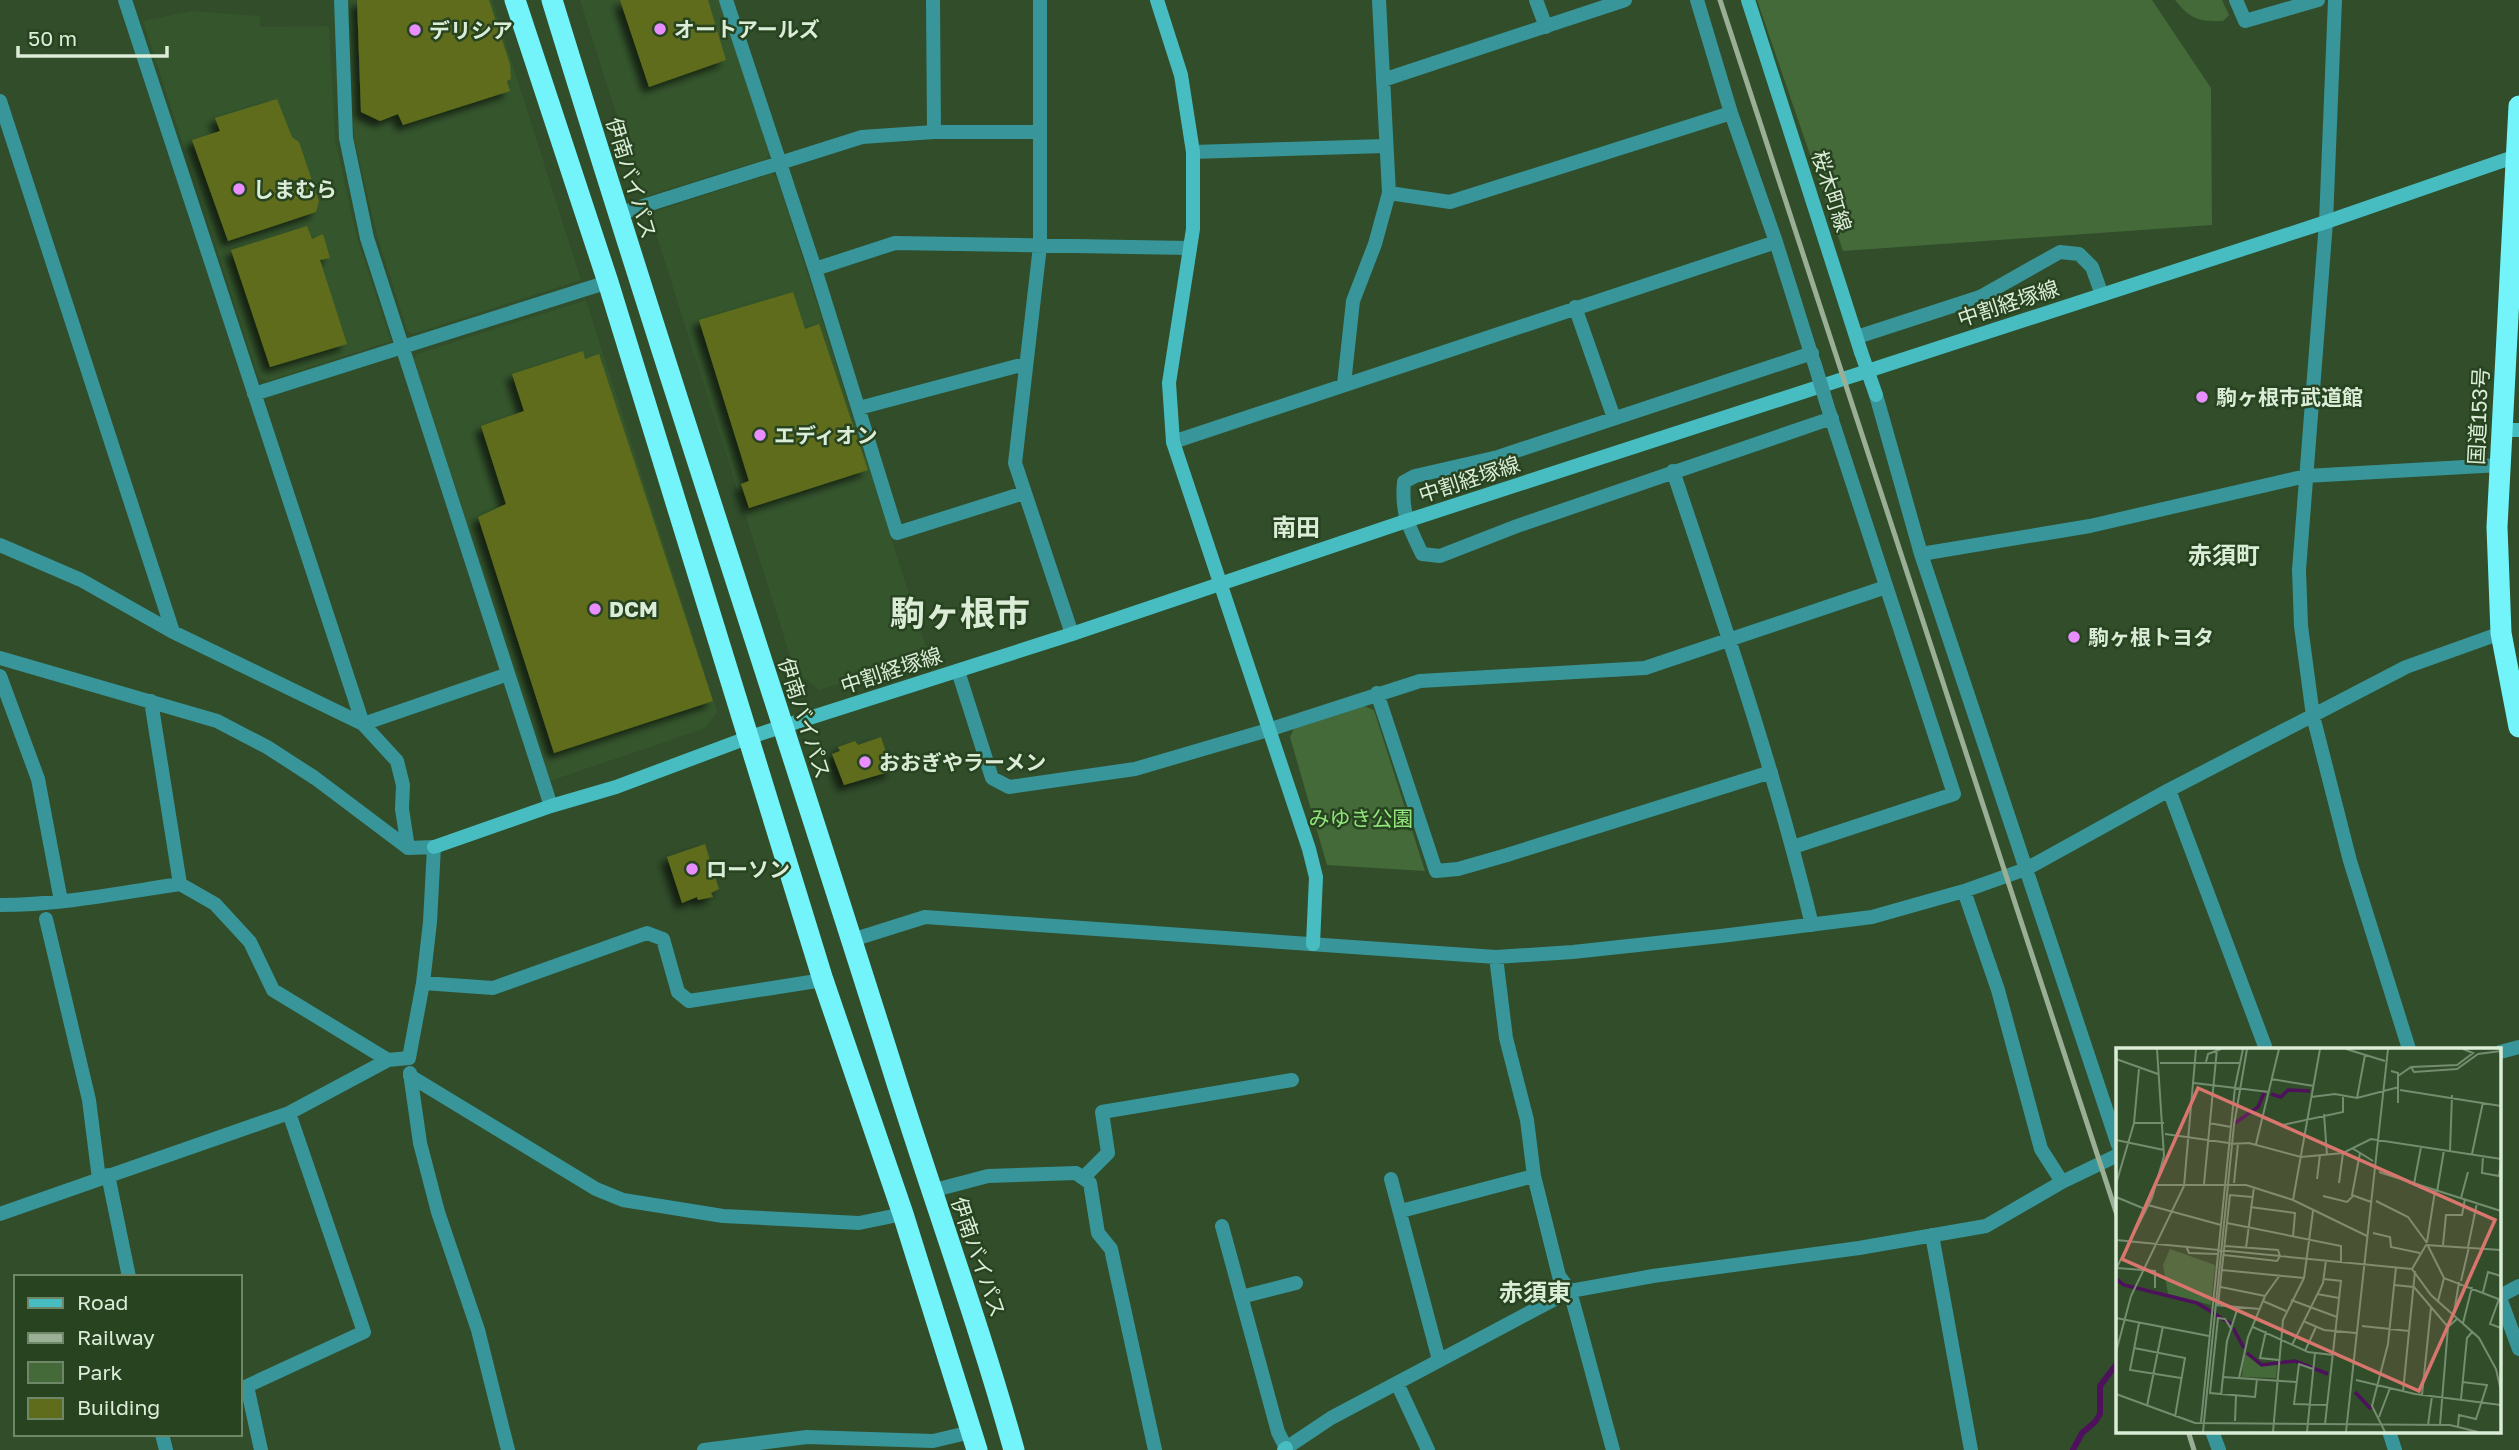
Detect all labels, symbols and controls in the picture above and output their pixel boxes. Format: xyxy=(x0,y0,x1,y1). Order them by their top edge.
scale bar xyxy=(18,14,166,58)
place label: オートアールズ xyxy=(674,16,820,42)
place label: デリシア xyxy=(429,17,513,43)
marker: オートアールズ xyxy=(652,21,668,37)
marker: デリシア xyxy=(407,22,423,38)
text: 50 m xyxy=(28,25,77,51)
street label: 伊南バイパス xyxy=(601,114,663,242)
street label: 桜木町線 xyxy=(1807,147,1857,235)
place label: しまむら xyxy=(253,176,337,202)
marker: しまむら xyxy=(231,181,247,197)
street label: 中割経塚線 xyxy=(1954,274,2062,332)
street label: 国道153号 xyxy=(2462,367,2494,465)
place label: 駒ヶ根市武道館 xyxy=(2216,384,2363,410)
marker: 駒ヶ根市武道館 xyxy=(2194,389,2210,405)
place label: エディオン xyxy=(774,422,878,448)
marker: エディオン xyxy=(752,427,768,443)
street label: 中割経塚線 xyxy=(1415,450,1523,508)
district label: 南田 xyxy=(1272,512,1320,541)
district label: 赤須町 xyxy=(2188,540,2260,569)
district label: 駒ヶ根市 xyxy=(890,592,1030,634)
place label: DCM xyxy=(609,596,658,622)
marker: DCM xyxy=(587,601,603,617)
place label: 駒ヶ根トヨタ xyxy=(2088,624,2214,650)
marker: 駒ヶ根トヨタ xyxy=(2066,629,2082,645)
street label: 中割経塚線 xyxy=(837,641,945,699)
street label: 伊南バイパス xyxy=(773,654,837,782)
place label: おおぎやラーメン xyxy=(879,749,1046,775)
marker: おおぎやラーメン xyxy=(857,754,873,770)
park label: みゆき公園 xyxy=(1309,805,1414,831)
place label: ローソン xyxy=(706,856,790,882)
marker: ローソン xyxy=(684,861,700,877)
inset map xyxy=(2116,1048,2502,1432)
street label: 伊南バイパス xyxy=(946,1193,1012,1321)
legend xyxy=(14,1275,242,1436)
district label: 赤須東 xyxy=(1499,1277,1571,1306)
text: Road xyxy=(77,1289,128,1315)
text: Railway xyxy=(77,1324,155,1350)
text: Park xyxy=(77,1359,123,1385)
text: Building xyxy=(77,1394,160,1420)

